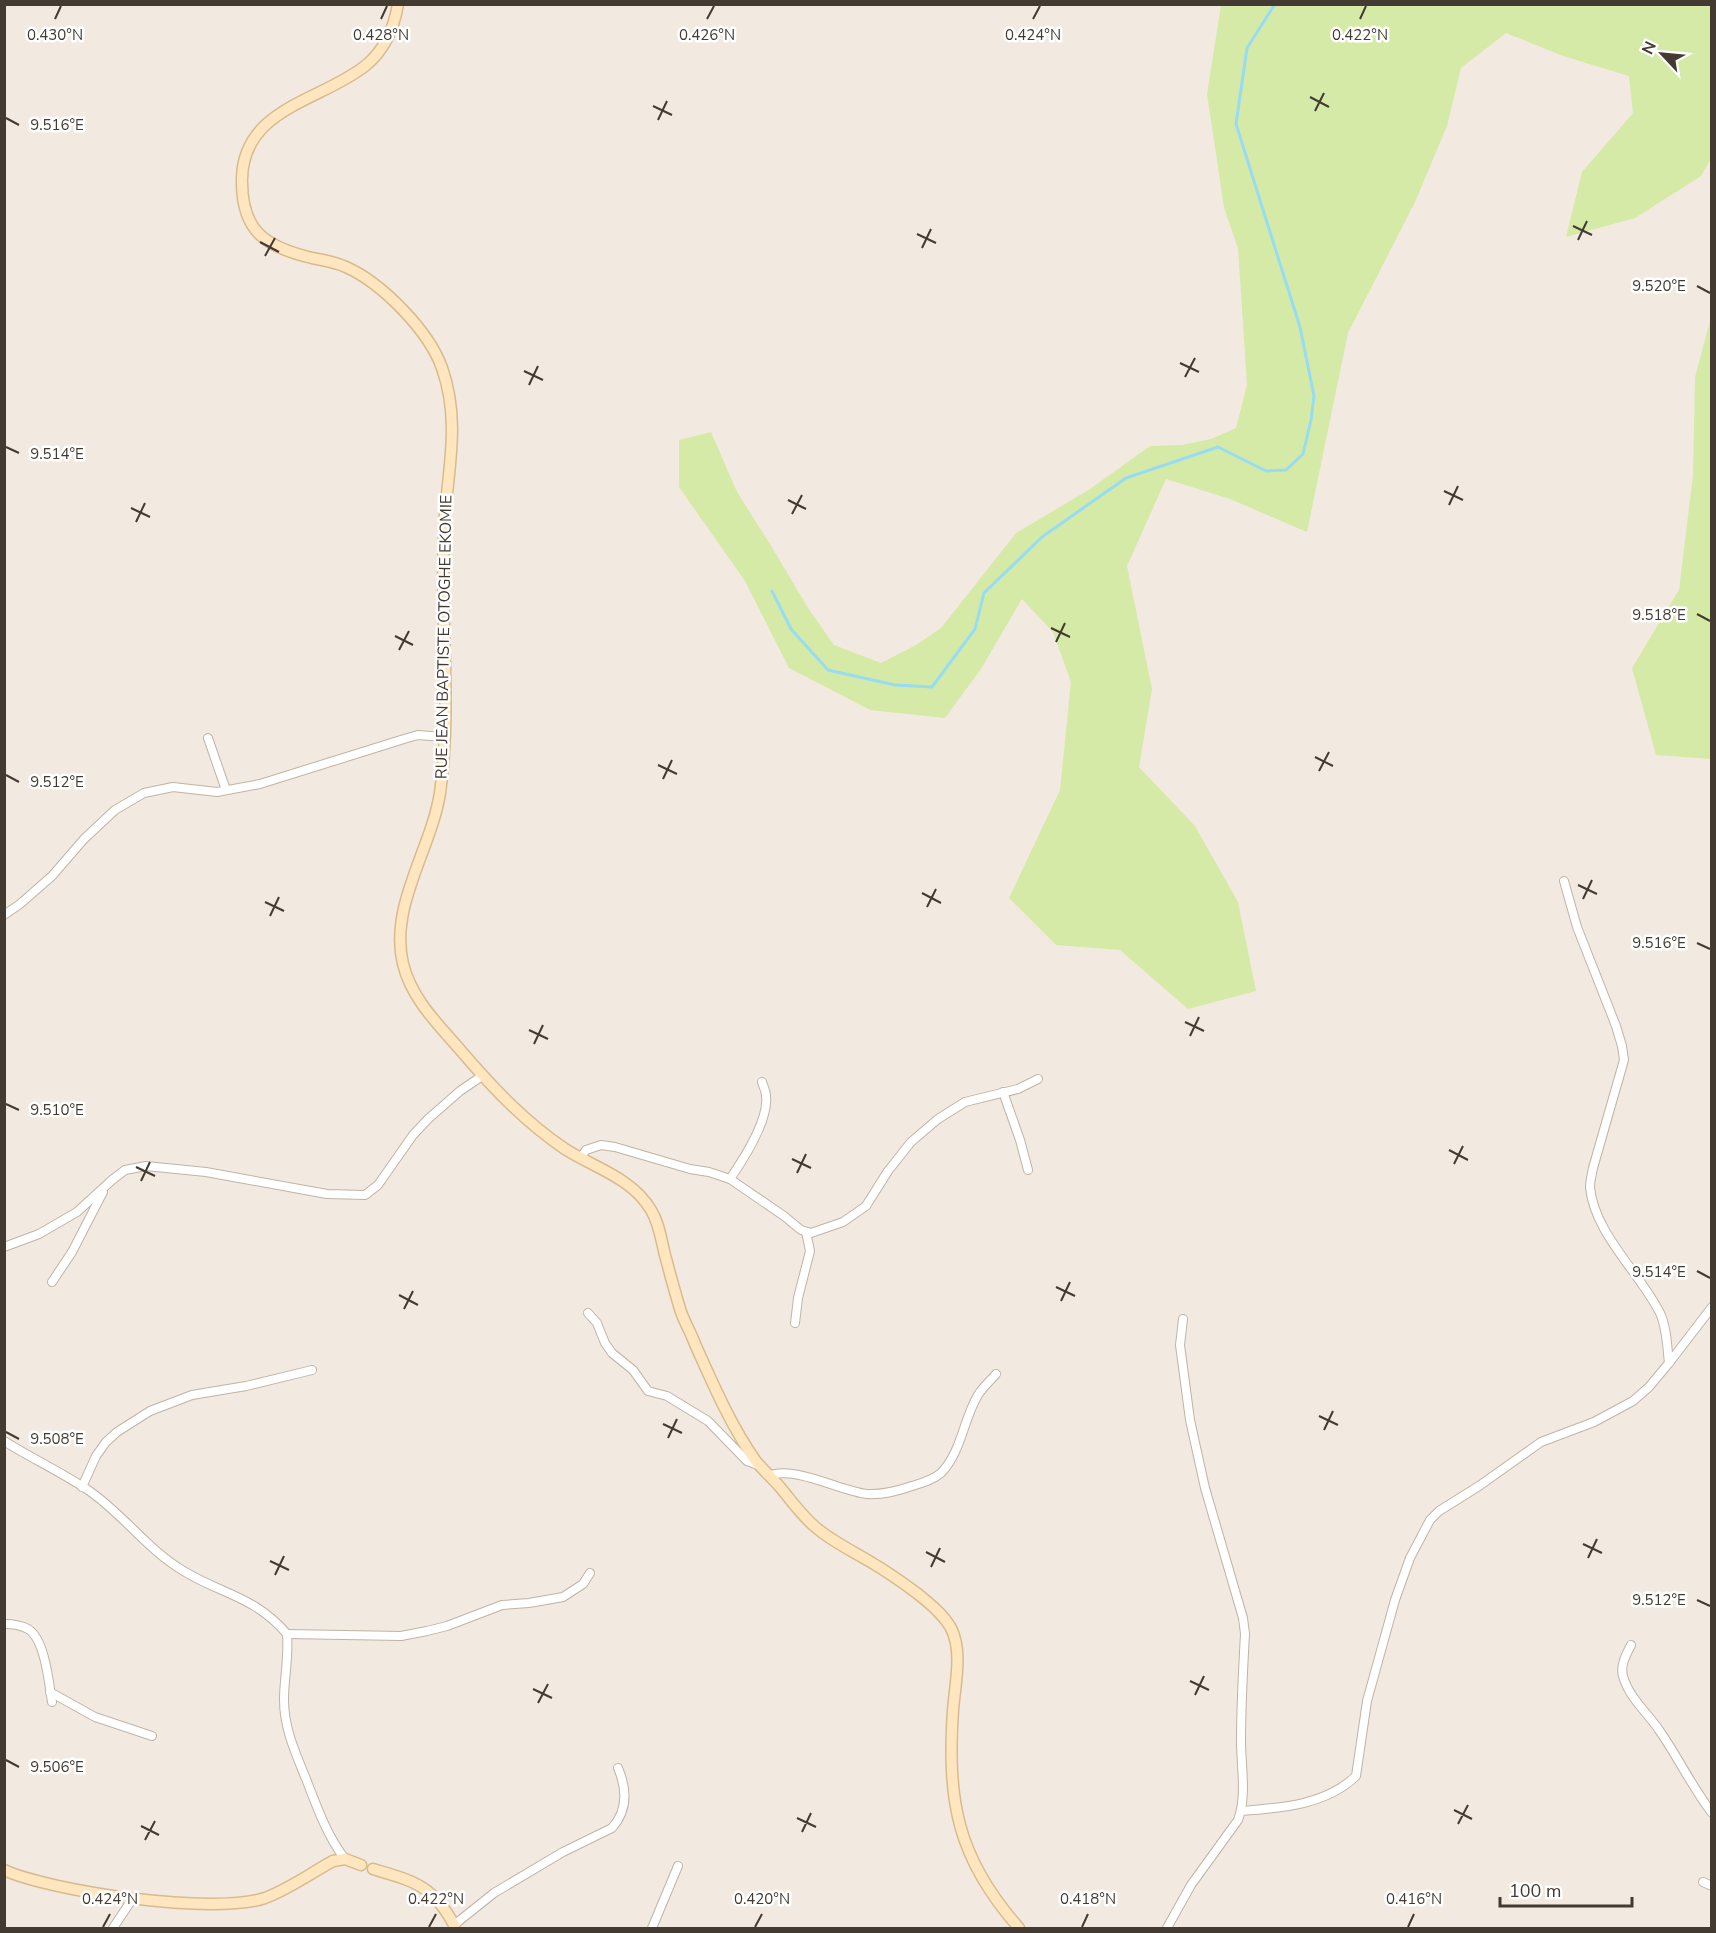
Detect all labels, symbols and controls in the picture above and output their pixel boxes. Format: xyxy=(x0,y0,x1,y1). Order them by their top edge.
north arrow xyxy=(1632,24,1692,84)
text: 0.430°N xyxy=(27,25,83,45)
text: 0.428°N xyxy=(353,25,409,45)
text: 0.426°N xyxy=(679,25,735,45)
text: 0.424°N xyxy=(1005,25,1061,45)
text: 0.422°N xyxy=(1332,25,1388,45)
text: N xyxy=(1637,38,1662,58)
text: 9.516°E xyxy=(30,115,84,135)
text: 9.520°E xyxy=(1632,276,1686,296)
text: 9.514°E xyxy=(30,444,84,464)
street label: RUE JEAN BAPTISTE OTOGHE EKOMIE xyxy=(431,495,457,779)
text: 9.518°E xyxy=(1632,605,1686,625)
text: 9.512°E xyxy=(30,772,84,792)
text: 9.516°E xyxy=(1632,933,1686,953)
text: 9.510°E xyxy=(30,1100,84,1120)
text: 9.514°E xyxy=(1632,1262,1686,1282)
text: 9.508°E xyxy=(30,1429,84,1449)
text: 9.512°E xyxy=(1632,1590,1686,1610)
text: 9.506°E xyxy=(30,1757,84,1777)
scale bar xyxy=(1500,1870,1632,1908)
text: 100 m xyxy=(1509,1879,1561,1903)
text: 0.424°N xyxy=(82,1889,138,1909)
text: 0.422°N xyxy=(408,1889,464,1909)
text: 0.420°N xyxy=(734,1889,790,1909)
text: 0.418°N xyxy=(1060,1889,1116,1909)
text: 0.416°N xyxy=(1386,1889,1442,1909)

